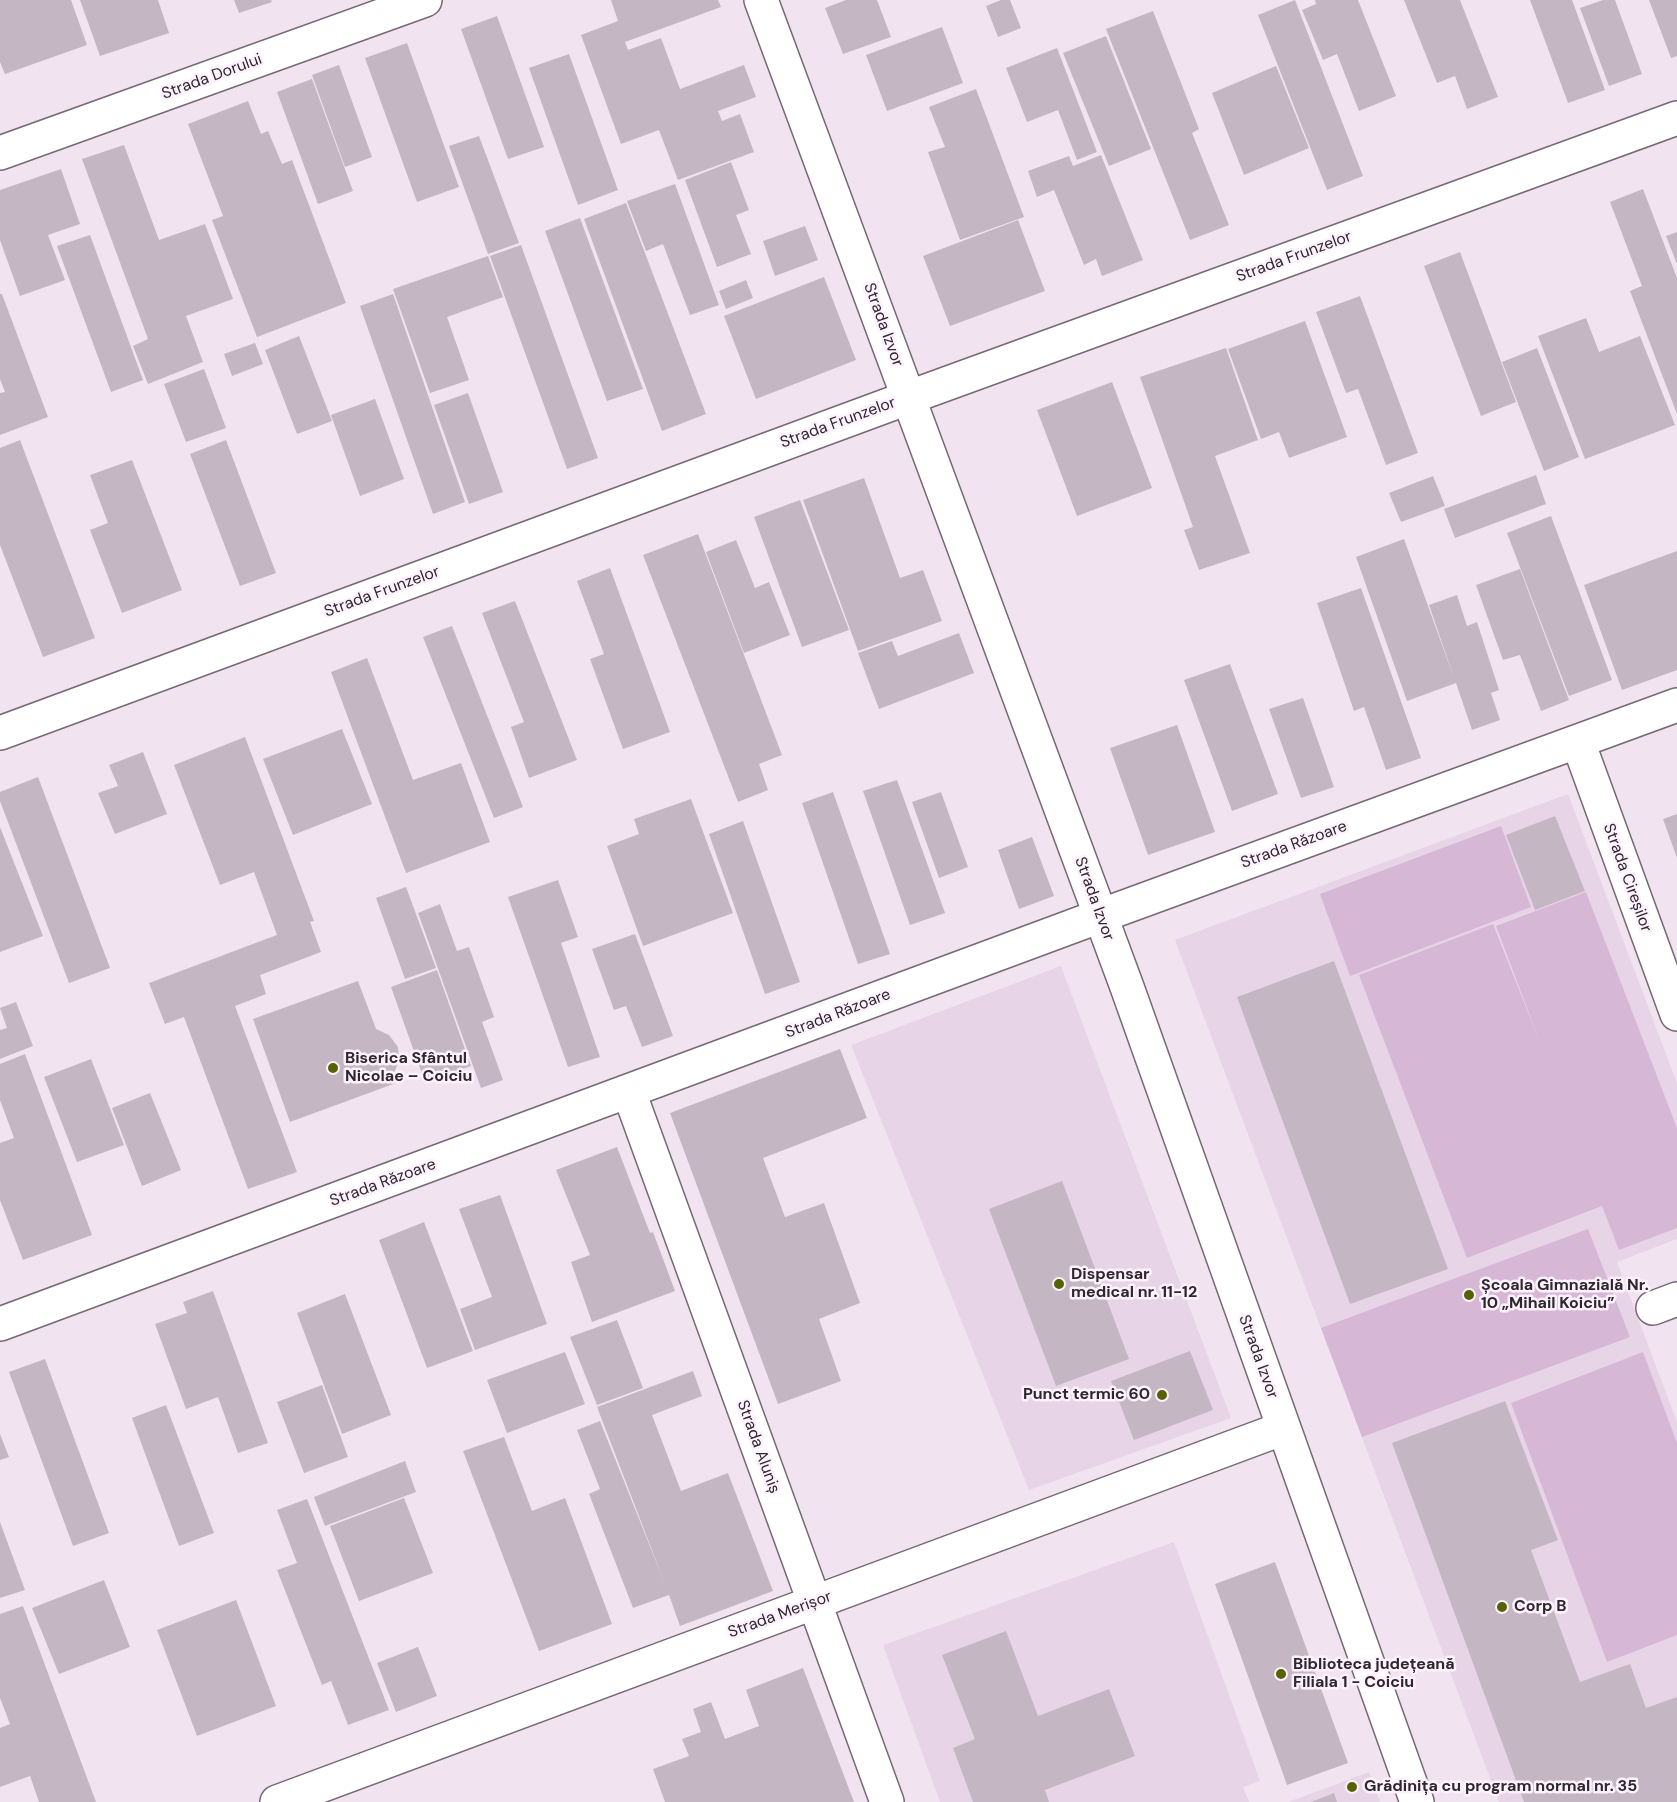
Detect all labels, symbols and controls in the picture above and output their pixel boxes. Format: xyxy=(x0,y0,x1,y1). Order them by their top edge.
street label: Strada Dorului xyxy=(159,50,265,104)
street label: Strada Frunzelor xyxy=(1234,227,1354,287)
street label: Strada Izvor xyxy=(859,281,907,369)
street label: Strada Frunzelor xyxy=(778,393,898,453)
street label: Strada Frunzelor xyxy=(322,562,442,622)
street label: Strada Răzoare xyxy=(1238,817,1350,873)
street label: Strada Cireșilor xyxy=(1598,821,1656,935)
street label: Strada Izvor xyxy=(1070,855,1118,943)
street label: Strada Răzoare xyxy=(783,985,893,1043)
place label: Biserica Sfântul Nicolae – Coiciu xyxy=(345,1049,472,1087)
marker: Biserica Sfântul Nicolae – Coiciu xyxy=(326,1061,340,1075)
street label: Strada Răzoare xyxy=(327,1155,439,1211)
place label: Dispensar medical nr. 11-12 xyxy=(1071,1265,1197,1303)
place label: Școala Gimnazială Nr. 10 „Mihail Koiciu” xyxy=(1481,1276,1649,1314)
marker: Dispensar medical nr. 11-12 xyxy=(1052,1277,1066,1291)
marker: Școala Gimnazială Nr. 10 „Mihail Koiciu” xyxy=(1462,1288,1476,1302)
street label: Strada Izvor xyxy=(1234,1313,1282,1401)
place label: Punct termic 60 xyxy=(1023,1385,1150,1405)
marker: Punct termic 60 xyxy=(1155,1388,1169,1402)
street label: Strada Aluniș xyxy=(732,1398,784,1496)
street label: Strada Merișor xyxy=(726,1587,834,1643)
place label: Corp B xyxy=(1514,1597,1567,1617)
marker: Corp B xyxy=(1495,1600,1509,1614)
place label: Biblioteca județeană Filiala 1 - Coiciu xyxy=(1293,1655,1455,1693)
marker: Biblioteca județeană Filiala 1 - Coiciu xyxy=(1274,1667,1288,1681)
place label: Grădinița cu program normal nr. 35 xyxy=(1364,1777,1637,1797)
marker: Grădinița cu program normal nr. 35 xyxy=(1345,1780,1359,1794)

